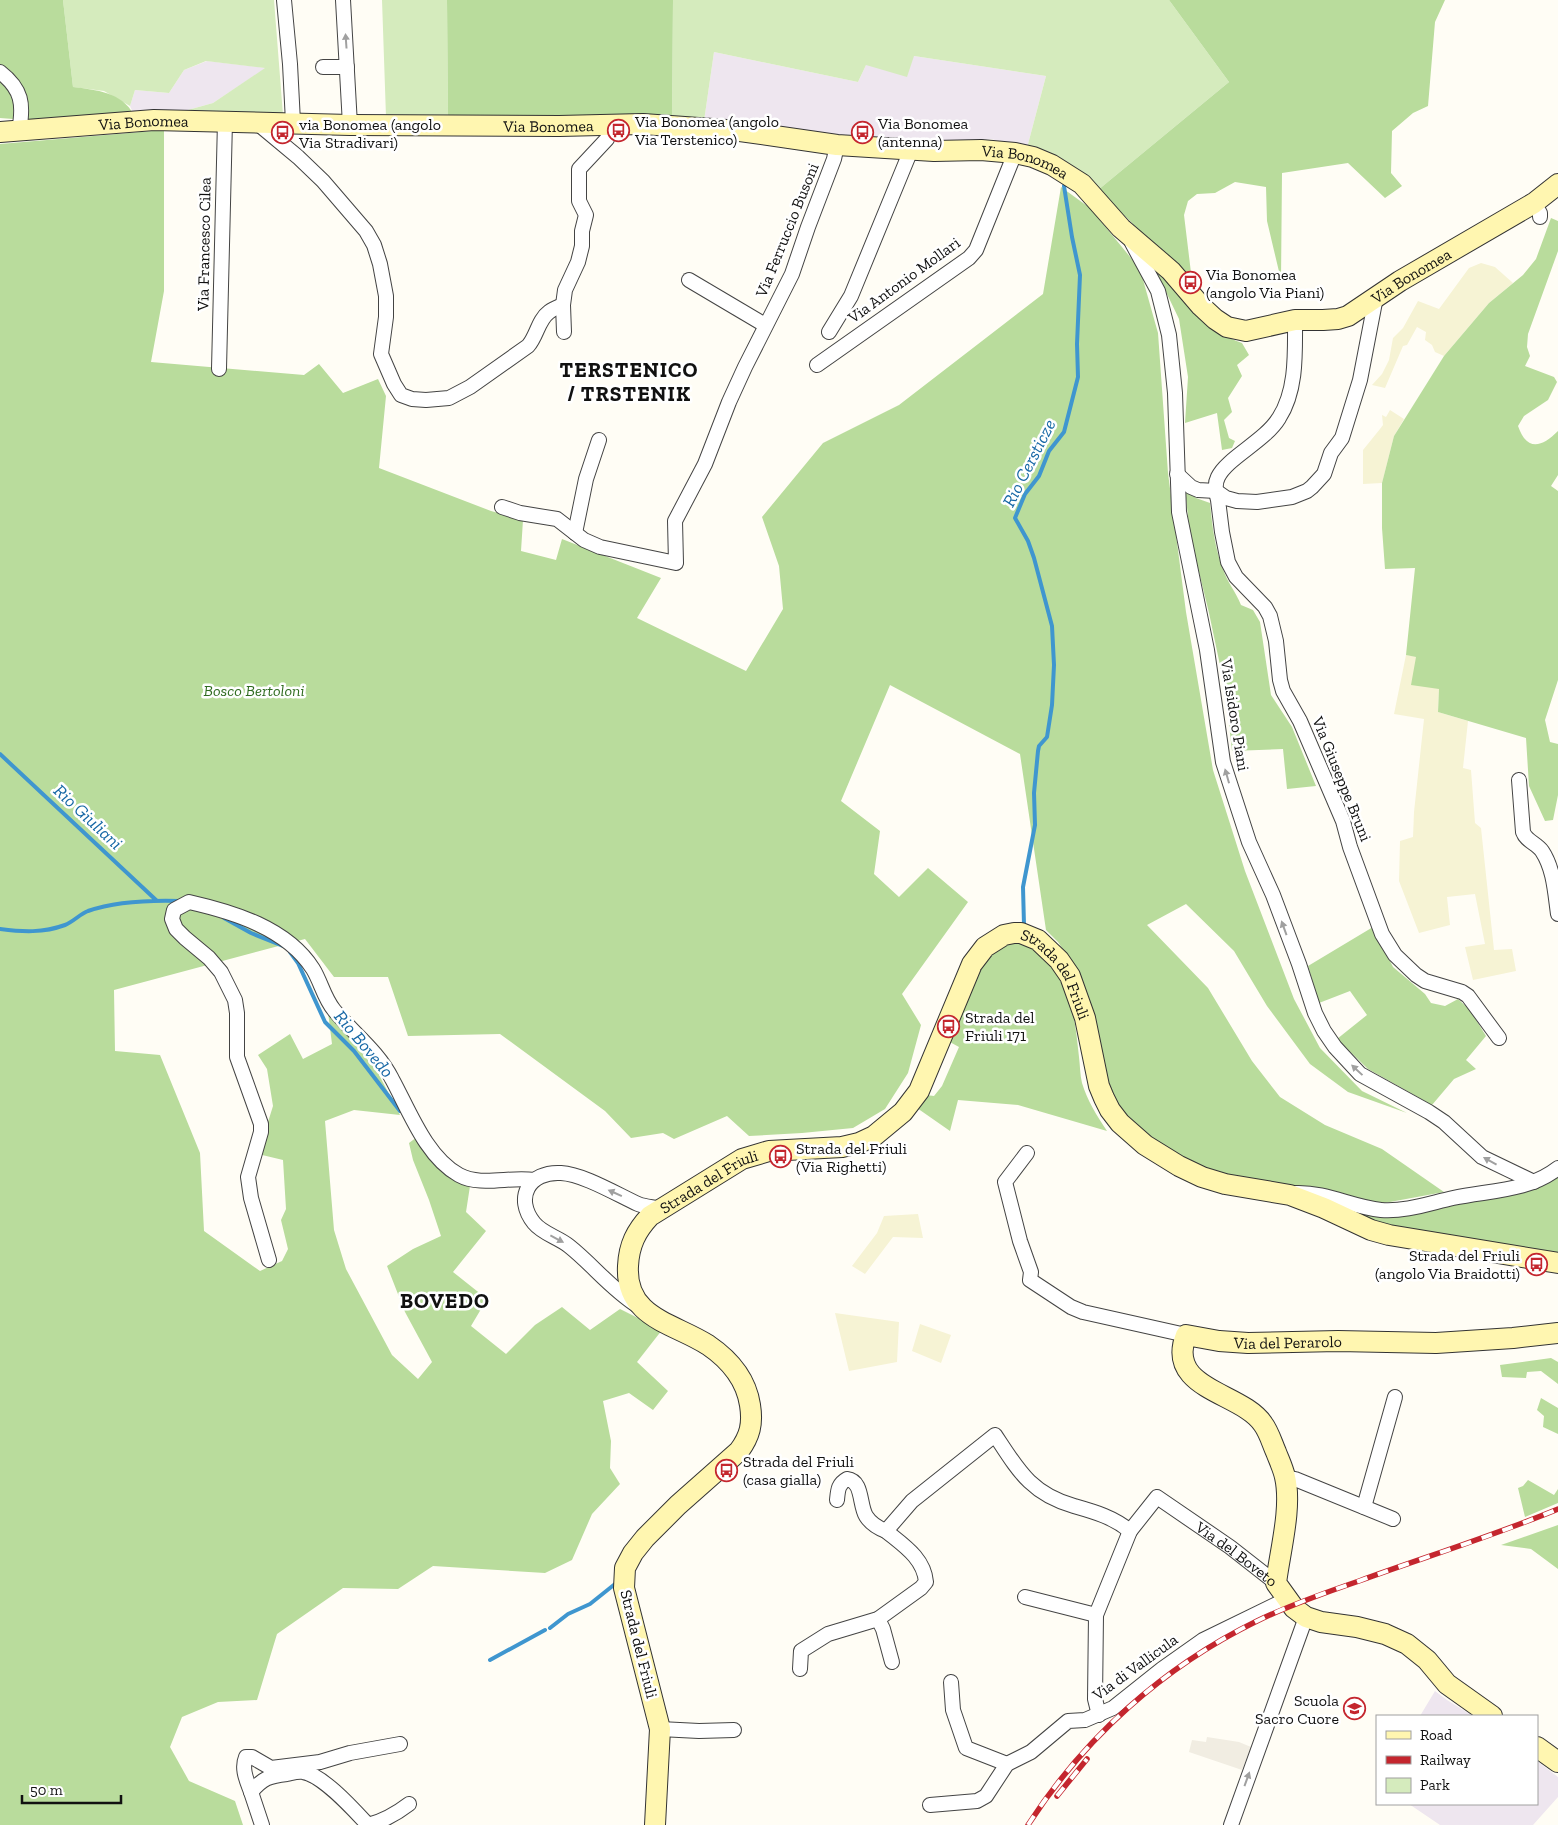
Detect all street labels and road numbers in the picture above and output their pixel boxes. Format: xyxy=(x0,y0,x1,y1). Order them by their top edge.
street label: Via Bonomea xyxy=(97,110,189,134)
street label: Via Bonomea xyxy=(502,116,594,136)
street label: Via Bonomea xyxy=(980,141,1072,183)
street label: Via Ferruccio Busoni xyxy=(751,160,823,301)
street label: Via Francesco Cilea xyxy=(193,177,215,312)
street label: Via Antonio Mollari xyxy=(843,233,964,328)
street label: Via Bonomea xyxy=(1366,244,1455,308)
street label: Via Isidoro Piani xyxy=(1217,657,1253,773)
street label: Via Giuseppe Bruni xyxy=(1308,713,1376,845)
street label: Strada del Friuli xyxy=(1018,925,1094,1022)
street label: Strada del Friuli xyxy=(656,1145,761,1217)
street label: Via del Perarolo xyxy=(1232,1331,1342,1353)
street label: Via del Boveto xyxy=(1191,1516,1282,1590)
street label: Strada del Friuli xyxy=(616,1588,662,1701)
street label: Via di Vallicula xyxy=(1088,1630,1182,1705)

